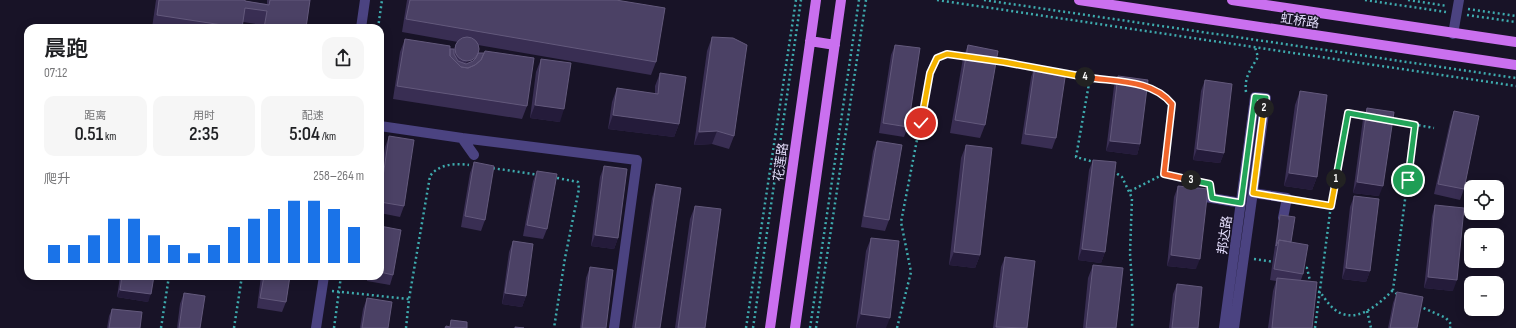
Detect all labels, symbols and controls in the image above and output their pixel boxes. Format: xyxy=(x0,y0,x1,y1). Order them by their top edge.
street label: 虹桥路 xyxy=(1279,10,1320,32)
text: 晨跑 xyxy=(44,36,88,63)
button: share xyxy=(322,37,364,79)
text: 07:12 xyxy=(44,65,67,81)
pin: 4 xyxy=(1075,67,1095,87)
text: 4 xyxy=(1082,70,1088,83)
pin: 2 xyxy=(1254,98,1274,118)
text: 2 xyxy=(1262,101,1266,114)
pin xyxy=(904,106,938,140)
text: 距离 xyxy=(84,109,106,122)
text: 用时 xyxy=(193,109,215,122)
text: 配速 xyxy=(302,109,324,122)
icon: check xyxy=(910,112,932,134)
text: 0.51 xyxy=(74,122,103,146)
text: 2:35 xyxy=(189,122,219,146)
text: 5:04 xyxy=(289,122,320,146)
text: km xyxy=(103,130,116,143)
text: /km xyxy=(320,130,336,143)
street label: 花莲路 xyxy=(770,142,792,183)
pin xyxy=(1391,163,1425,197)
text: 258–264 m xyxy=(313,168,364,184)
pin: 1 xyxy=(1326,169,1346,189)
icon: arrive xyxy=(1397,169,1419,191)
pin: 3 xyxy=(1181,170,1201,190)
text: 爬升 xyxy=(44,171,70,187)
text: 1 xyxy=(1334,172,1338,185)
text: 3 xyxy=(1189,173,1193,186)
map controls xyxy=(1464,180,1504,316)
button: locate xyxy=(1464,180,1504,220)
street label: 邦达路 xyxy=(1214,215,1236,256)
button: + xyxy=(1464,228,1504,268)
button: − xyxy=(1464,276,1504,316)

